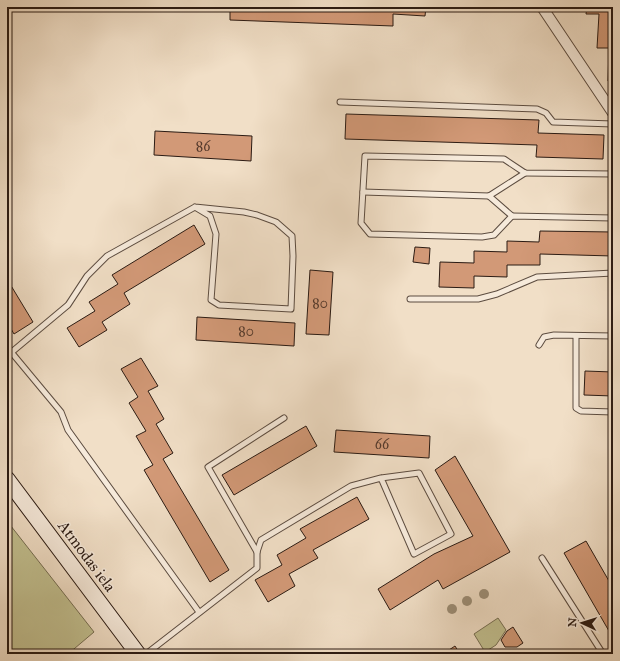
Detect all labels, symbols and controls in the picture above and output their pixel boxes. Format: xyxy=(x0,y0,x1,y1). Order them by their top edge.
house number: 86 xyxy=(196,138,211,155)
house number: 80 xyxy=(312,295,328,312)
house number: 80 xyxy=(238,323,254,340)
house number: 66 xyxy=(375,436,390,453)
street label: Atmodas iela xyxy=(54,516,120,595)
north arrow xyxy=(562,603,602,643)
text: N xyxy=(566,617,579,627)

